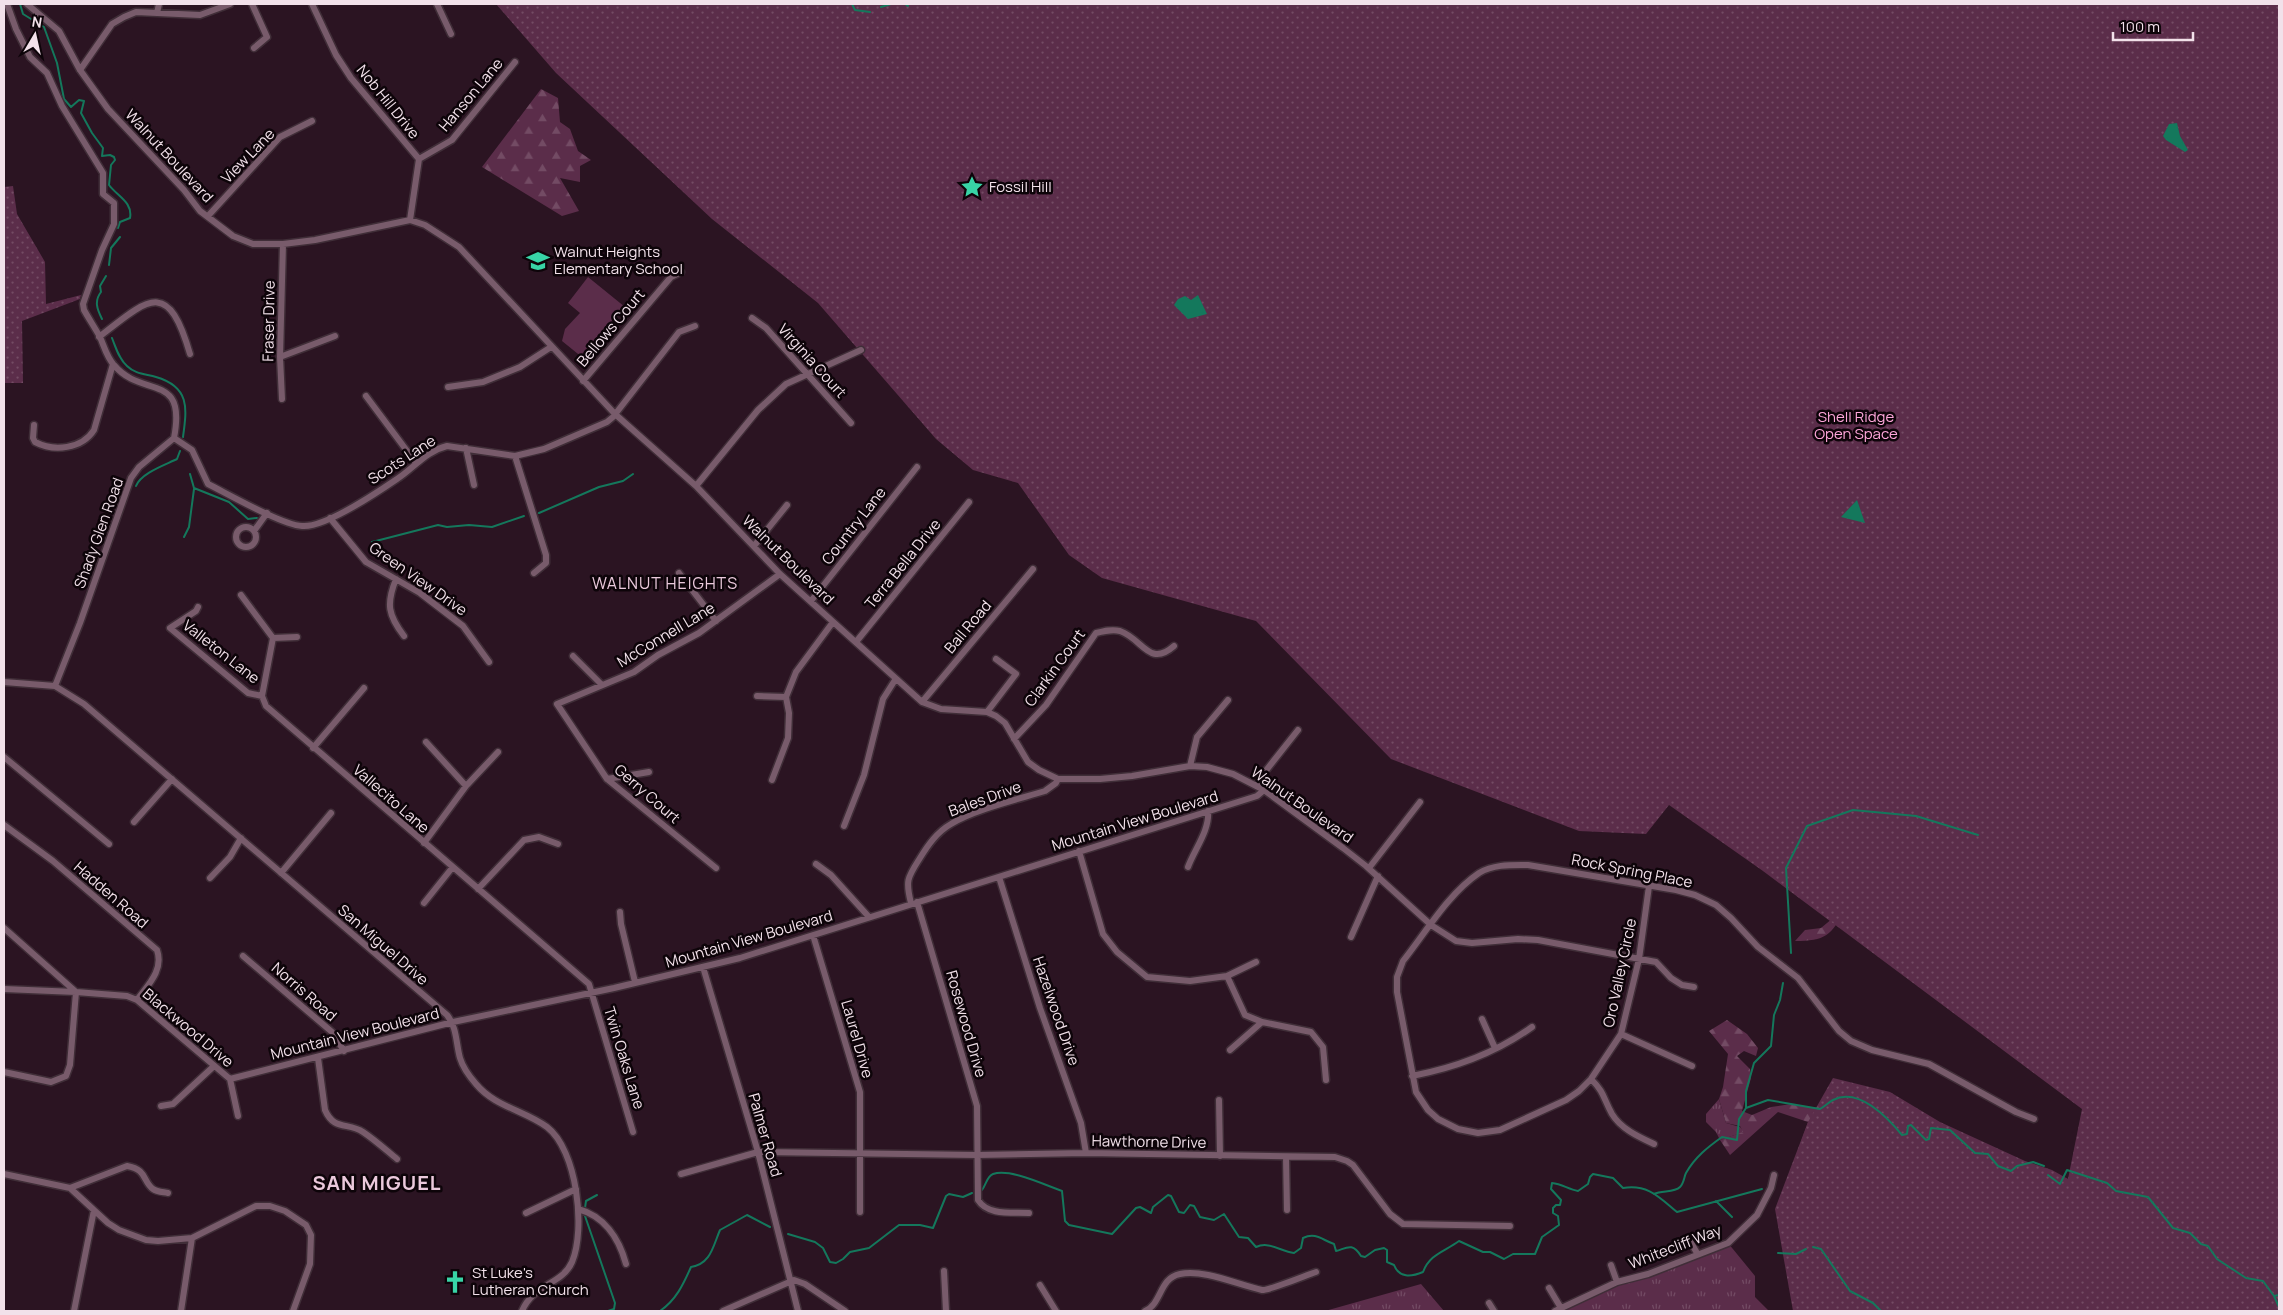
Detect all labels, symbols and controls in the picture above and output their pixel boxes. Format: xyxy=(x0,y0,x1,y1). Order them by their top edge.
north arrow xyxy=(10,10,60,60)
scale bar xyxy=(2113,10,2193,42)
text: N xyxy=(31,11,44,32)
text: 100 m xyxy=(2120,16,2160,37)
street label: Hanson Lane xyxy=(434,53,508,136)
street label: Nob Hill Drive xyxy=(352,60,425,143)
street label: Walnut Boulevard xyxy=(121,104,218,207)
street label: View Lane xyxy=(216,123,279,188)
place icon: Fossil Hill xyxy=(959,174,985,200)
place label: Fossil Hill xyxy=(989,176,1052,197)
place label: Walnut Heights Elementary School xyxy=(554,241,683,279)
school or university icon: Walnut Heights Elementary School xyxy=(525,248,551,274)
street label: Fraser Drive xyxy=(257,280,280,362)
street label: Bellows Court xyxy=(572,284,649,371)
street label: Virginia Court xyxy=(773,319,851,402)
park label: Shell Ridge Open Space xyxy=(1814,406,1898,444)
street label: Scots Lane xyxy=(364,430,440,489)
street label: Shady Glen Road xyxy=(69,475,128,591)
street label: Country Lane xyxy=(817,482,891,569)
street label: Walnut Boulevard xyxy=(738,510,839,609)
street label: Terra Bella Drive xyxy=(860,514,945,613)
street label: Green View Drive xyxy=(365,537,472,620)
district label: WALNUT HEIGHTS xyxy=(592,572,738,594)
street label: Ball Road xyxy=(939,596,996,658)
street label: McConnell Lane xyxy=(613,597,719,672)
street label: Valleton Lane xyxy=(178,615,264,689)
street label: Clarkin Court xyxy=(1019,625,1090,711)
street label: Vallecito Lane xyxy=(348,759,434,838)
street label: Gerry Court xyxy=(610,759,685,828)
street label: Walnut Boulevard xyxy=(1247,761,1358,848)
street label: Bales Drive xyxy=(946,776,1024,821)
street label: Mountain View Boulevard xyxy=(1049,785,1221,856)
street label: Rock Spring Place xyxy=(1570,849,1695,893)
street label: Hadden Road xyxy=(70,856,153,933)
street label: San Miguel Drive xyxy=(334,899,433,990)
street label: Mountain View Boulevard xyxy=(663,905,835,972)
street label: Oro Valley Circle xyxy=(1598,916,1641,1029)
street label: Hazelwood Drive xyxy=(1028,953,1085,1068)
street label: Norris Road xyxy=(267,957,341,1026)
street label: Rosewood Drive xyxy=(941,968,992,1080)
street label: Blackwood Drive xyxy=(138,983,238,1072)
street label: Laurel Drive xyxy=(836,997,879,1081)
street label: Mountain View Boulevard xyxy=(268,1002,441,1065)
street label: Twin Oaks Lane xyxy=(599,1004,650,1112)
street label: Palmer Road xyxy=(744,1091,787,1179)
street label: Hawthorne Drive xyxy=(1091,1130,1207,1153)
district label: SAN MIGUEL xyxy=(312,1169,442,1196)
street label: Whitecliff Way xyxy=(1625,1219,1724,1274)
place label: St Luke's Lutheran Church xyxy=(472,1262,589,1300)
church icon: St Luke's Lutheran Church xyxy=(442,1269,468,1295)

